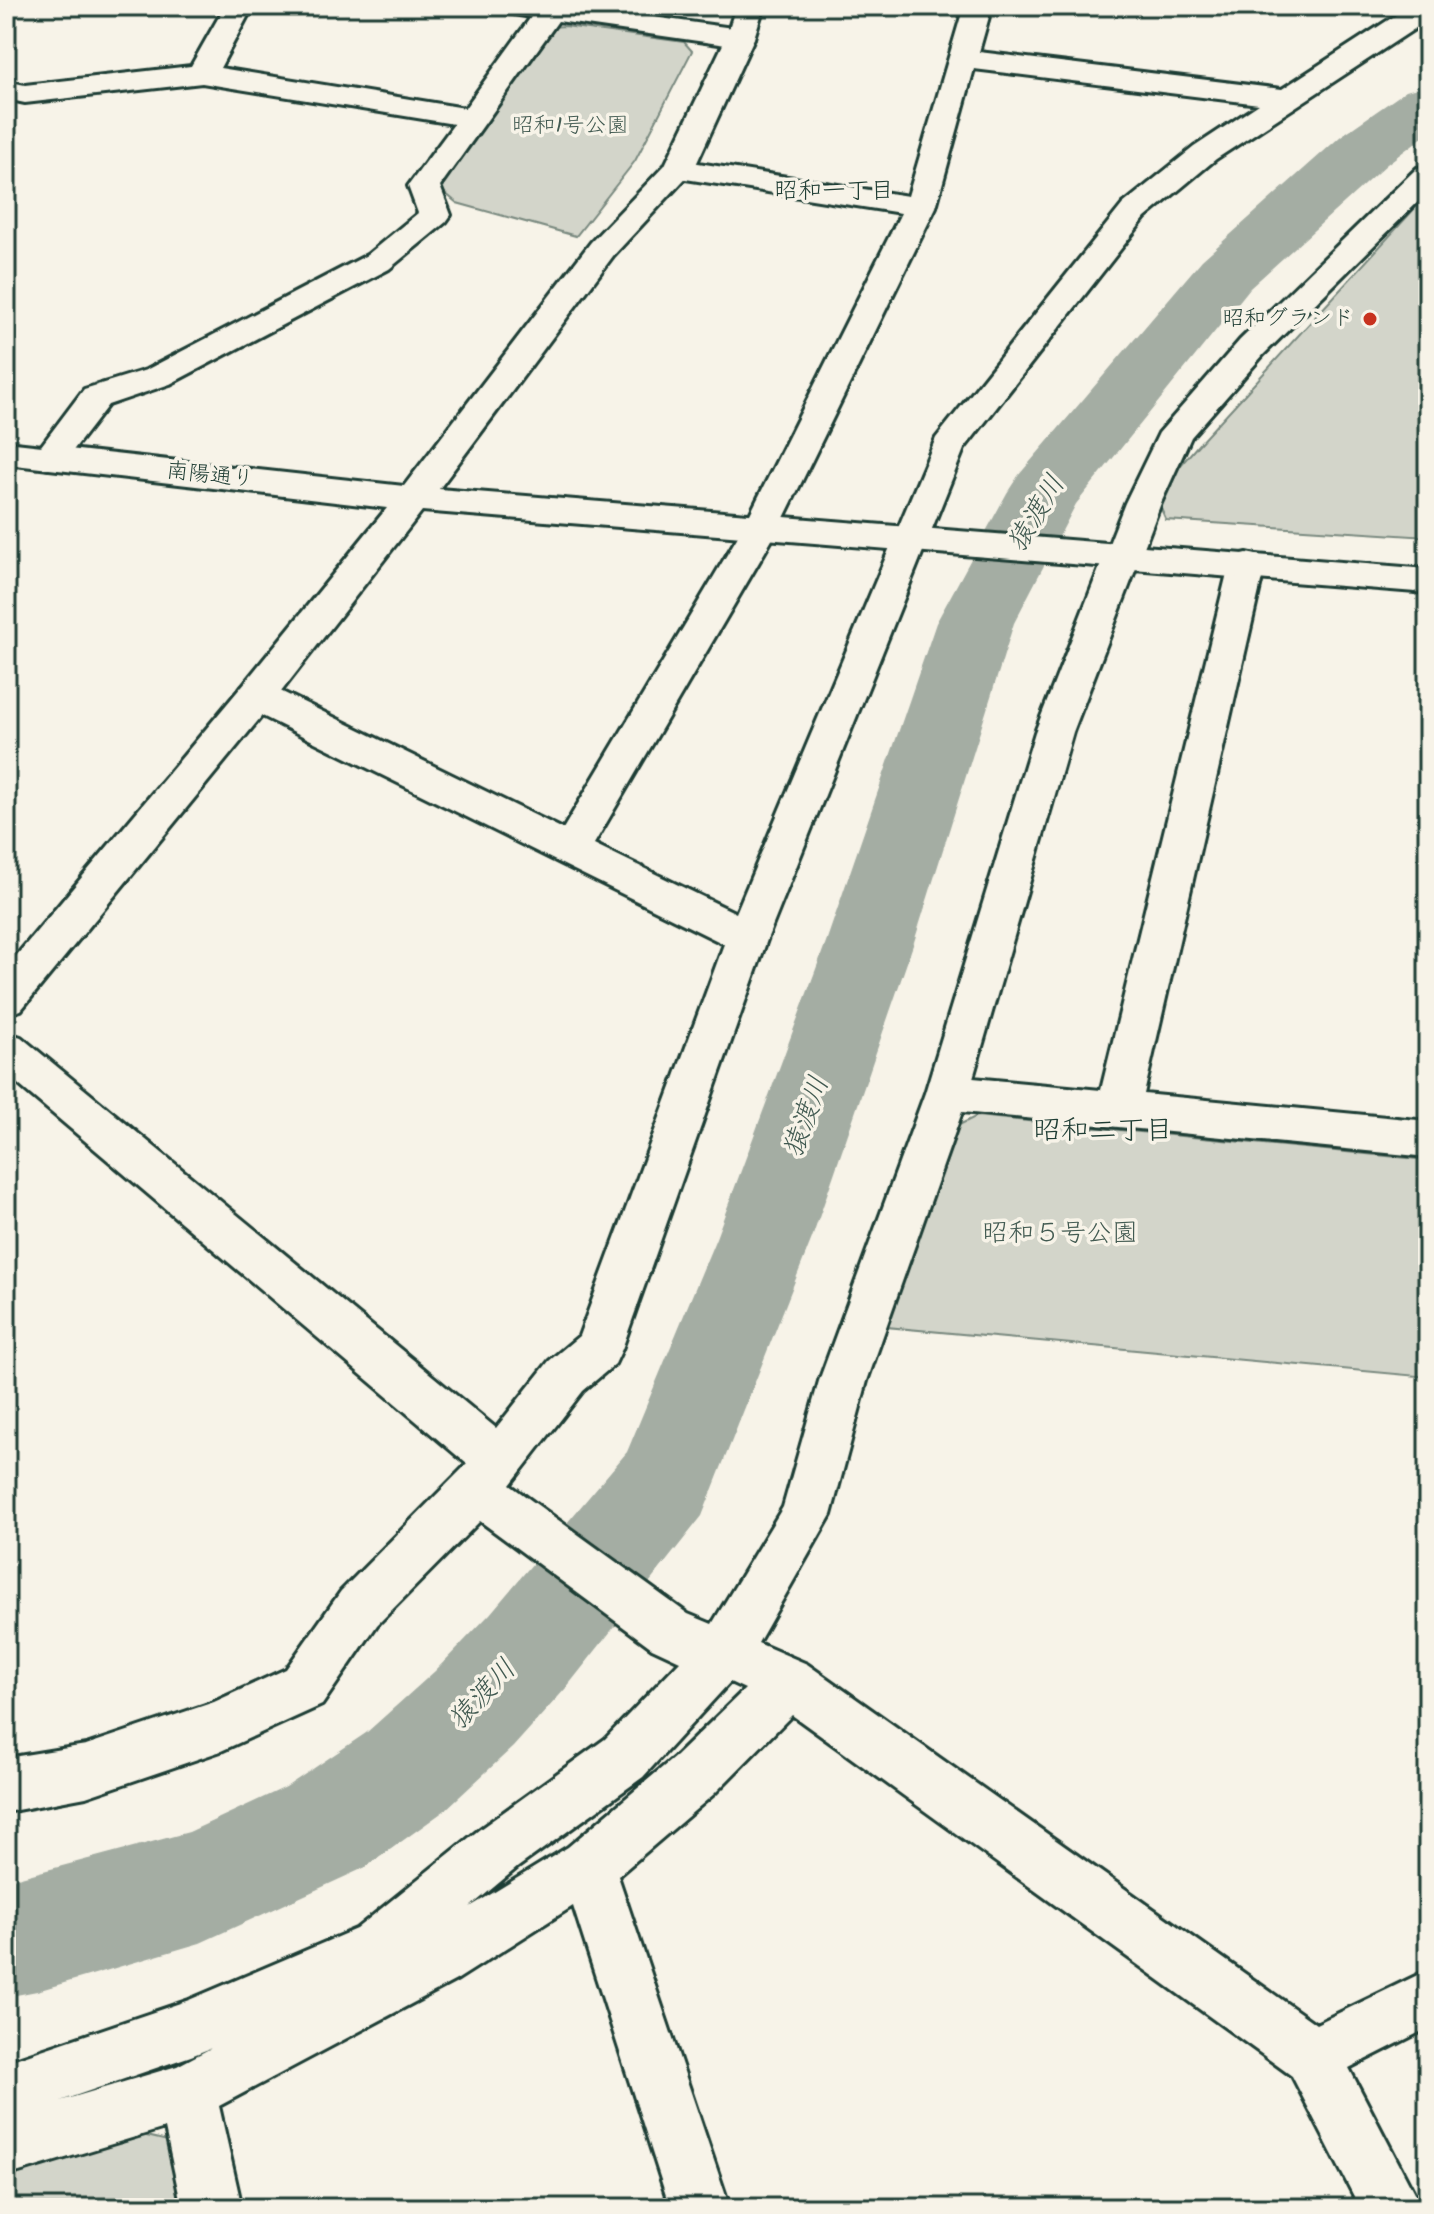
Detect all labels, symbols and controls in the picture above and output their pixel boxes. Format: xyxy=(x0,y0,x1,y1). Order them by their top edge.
park label: 昭和1号公園 xyxy=(512,109,628,144)
district label: 昭和一丁目 xyxy=(774,172,894,211)
place label: 昭和グランド xyxy=(1222,302,1354,337)
marker: 昭和グランド xyxy=(1361,310,1379,328)
street label: 南陽通り xyxy=(164,454,256,498)
water label: 猿渡川 xyxy=(996,466,1078,562)
water label: 猿渡川 xyxy=(771,1070,843,1164)
district label: 昭和二丁目 xyxy=(1033,1109,1173,1154)
park label: 昭和５号公園 xyxy=(982,1213,1138,1255)
water label: 猿渡川 xyxy=(438,1649,528,1741)

